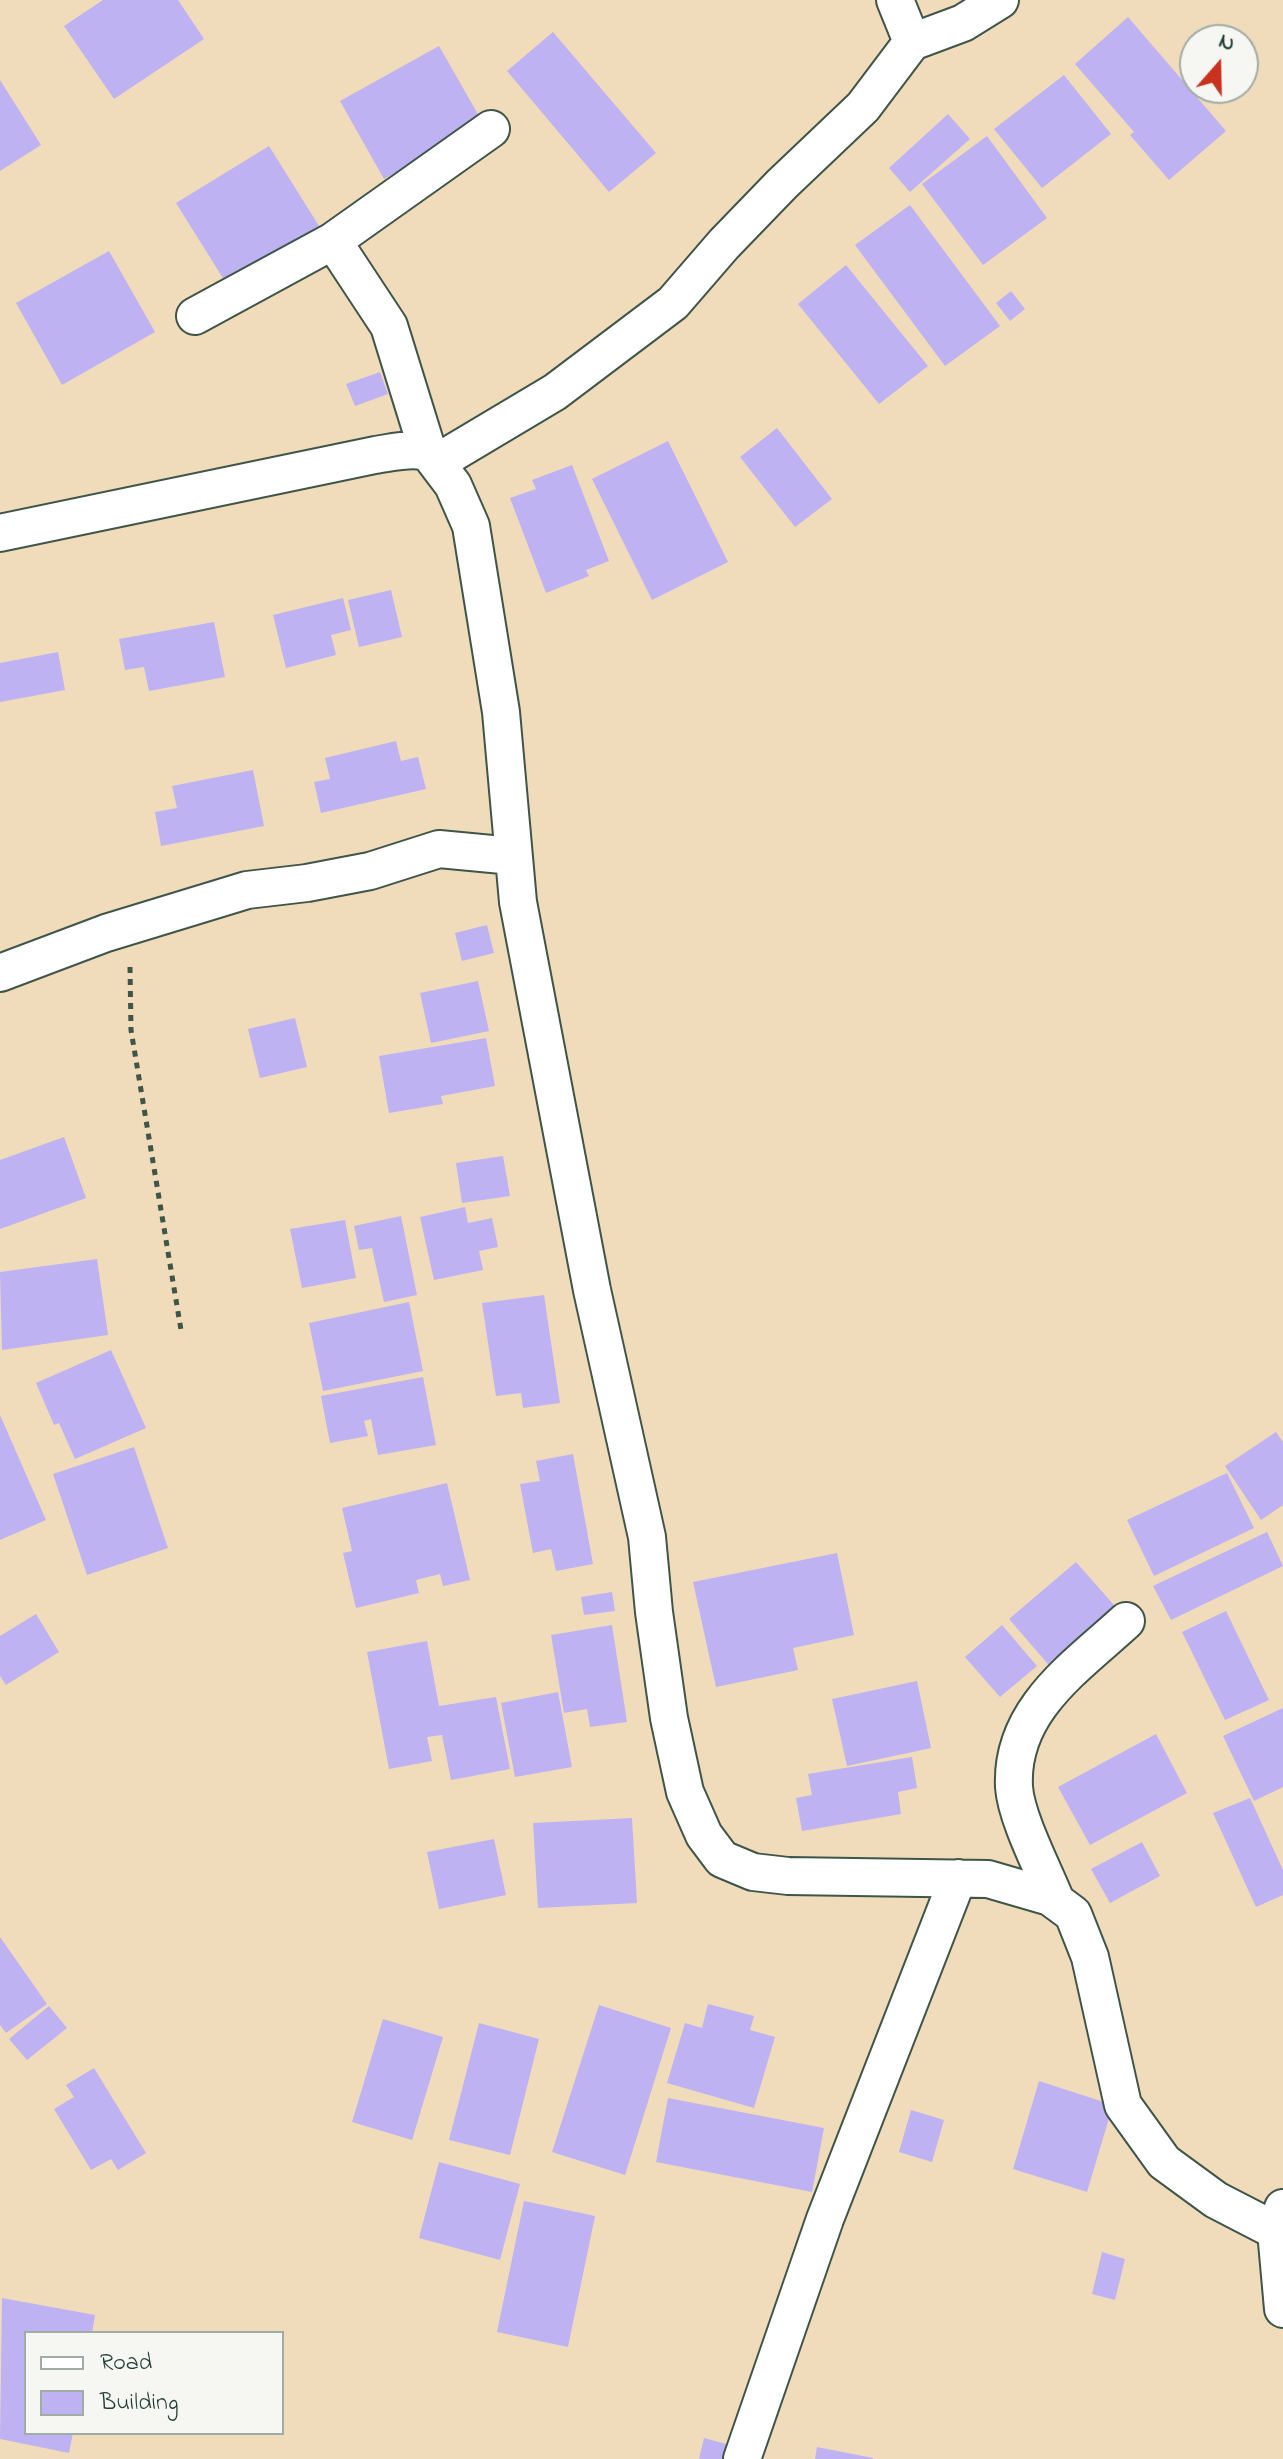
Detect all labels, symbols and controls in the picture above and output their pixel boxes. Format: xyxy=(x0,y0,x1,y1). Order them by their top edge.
north arrow xyxy=(1179,24,1259,104)
text: N xyxy=(1214,26,1239,61)
legend xyxy=(24,2331,284,2435)
text: Road xyxy=(100,2346,152,2381)
text: Building xyxy=(100,2386,179,2421)

